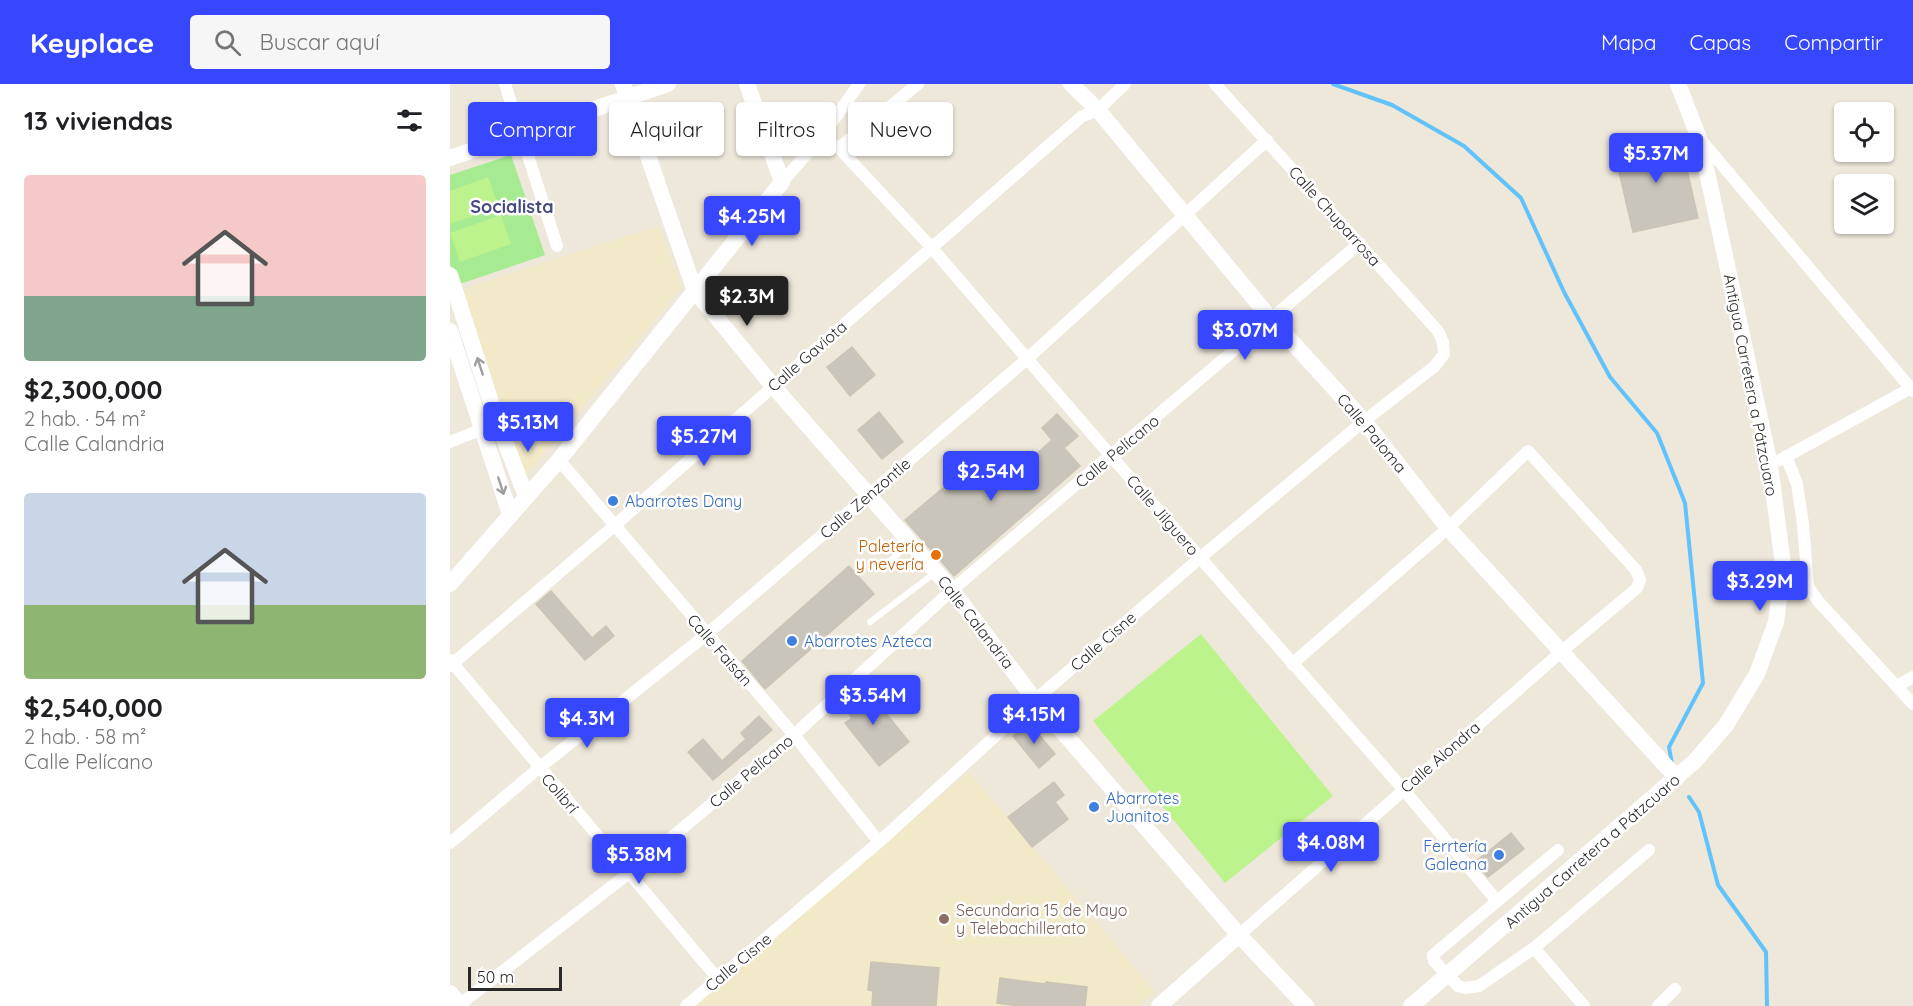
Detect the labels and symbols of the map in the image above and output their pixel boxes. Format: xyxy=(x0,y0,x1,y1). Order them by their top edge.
pin: $5.37M xyxy=(1607,133,1705,184)
street label: Calle Chuparrosa xyxy=(1285,162,1385,270)
district label: Socialista xyxy=(470,195,554,218)
pin: $4.25M xyxy=(703,196,801,247)
street label: Antigua Carretera a Pátzcuaro xyxy=(1720,272,1782,498)
pin: $2.3M xyxy=(705,276,789,327)
pin: $3.07M xyxy=(1196,310,1294,361)
street label: Calle Gaviota xyxy=(763,316,851,396)
one-way arrow xyxy=(473,357,484,376)
street label: Calle Paloma xyxy=(1333,389,1411,477)
pin: $5.13M xyxy=(479,402,577,453)
street label: Calle Pelícano xyxy=(1071,410,1163,492)
pin: $5.27M xyxy=(655,416,753,467)
pin: $2.54M xyxy=(942,451,1040,502)
street label: Calle Zenzontle xyxy=(816,453,914,543)
street label: Calle Jilguero xyxy=(1123,471,1203,559)
one-way arrow xyxy=(496,476,507,495)
place label: Abarrotes Dany xyxy=(625,491,742,511)
marker: Abarrotes Dany xyxy=(606,494,620,508)
place label: Paletería y nevería xyxy=(856,536,924,574)
marker: Paletería y nevería xyxy=(929,548,943,562)
pin: $3.29M xyxy=(1711,561,1809,612)
street label: Calle Calandria xyxy=(933,572,1019,672)
street label: Calle Cisne xyxy=(1066,607,1140,675)
street label: Calle Faisán xyxy=(683,610,757,690)
place label: Abarrotes Azteca xyxy=(804,631,932,651)
marker: Abarrotes Azteca xyxy=(785,634,799,648)
pin: $3.54M xyxy=(824,675,922,726)
pin: $4.15M xyxy=(985,694,1083,745)
pin: $4.3M xyxy=(545,698,629,749)
street label: Calle Alondra xyxy=(1396,717,1484,797)
street label: Calle Pelícano xyxy=(705,730,797,812)
street label: Colibrí xyxy=(537,769,583,818)
street label: Antigua Carretera a Pátzcuaro xyxy=(1500,769,1684,933)
place label: Abarrotes Juanitos xyxy=(1106,788,1179,826)
marker: Abarrotes Juanitos xyxy=(1087,800,1101,814)
pin: $4.08M xyxy=(1282,822,1380,873)
pin: $5.38M xyxy=(590,834,688,885)
place label: Ferrtería Galeana xyxy=(1423,836,1487,874)
marker: Ferrtería Galeana xyxy=(1492,848,1506,862)
place label: Secundaria 15 de Mayo y Telebachillerato xyxy=(956,900,1127,938)
marker: Secundaria 15 de Mayo y Telebachillerato xyxy=(937,912,951,926)
street label: Calle Cisne xyxy=(701,928,775,996)
scale bar xyxy=(468,964,562,992)

